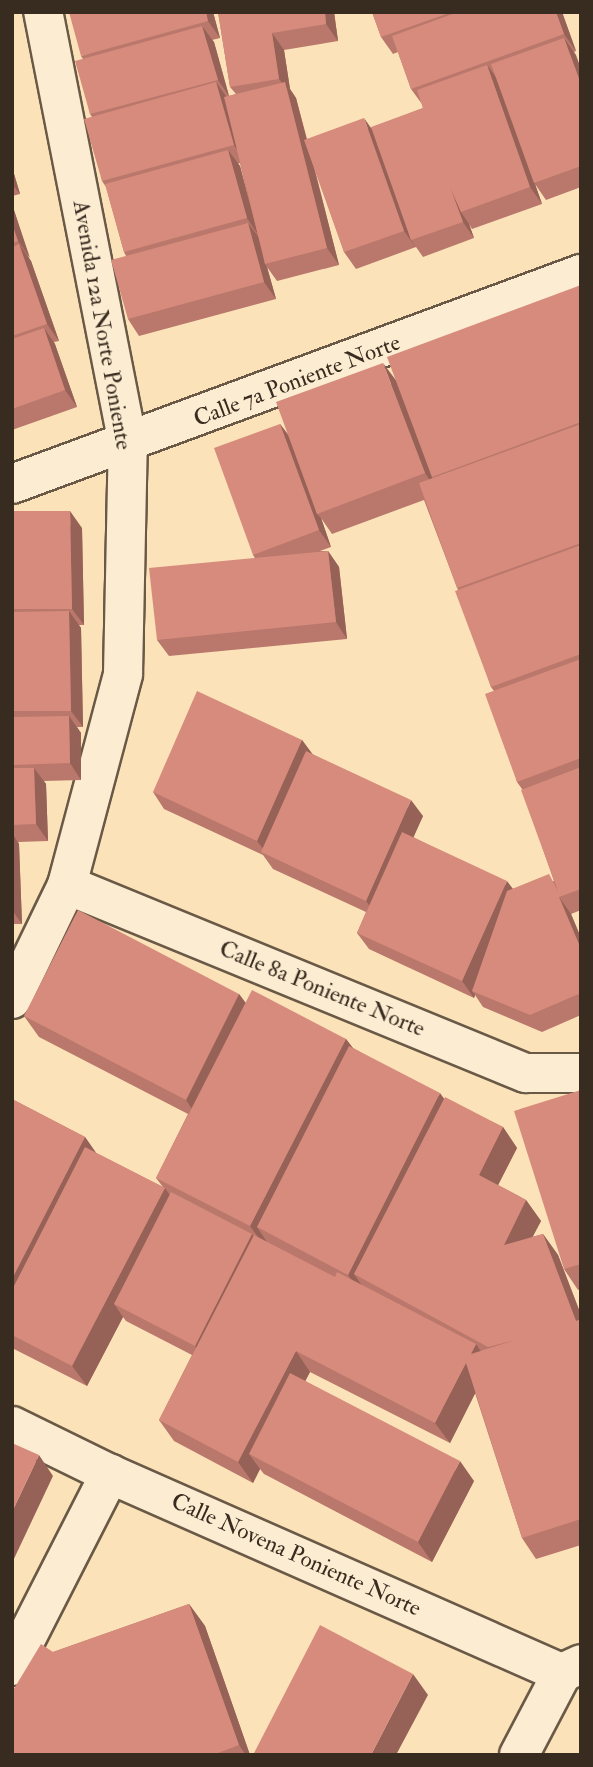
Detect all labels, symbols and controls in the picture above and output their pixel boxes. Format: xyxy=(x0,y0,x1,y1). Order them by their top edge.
street label: Avenida 12a Norte Poniente xyxy=(66,198,138,452)
street label: Calle 7a Poniente Norte xyxy=(190,329,404,433)
street label: Calle 8a Poniente Norte xyxy=(215,935,429,1043)
street label: Calle Novena Poniente Norte xyxy=(167,1487,425,1623)

